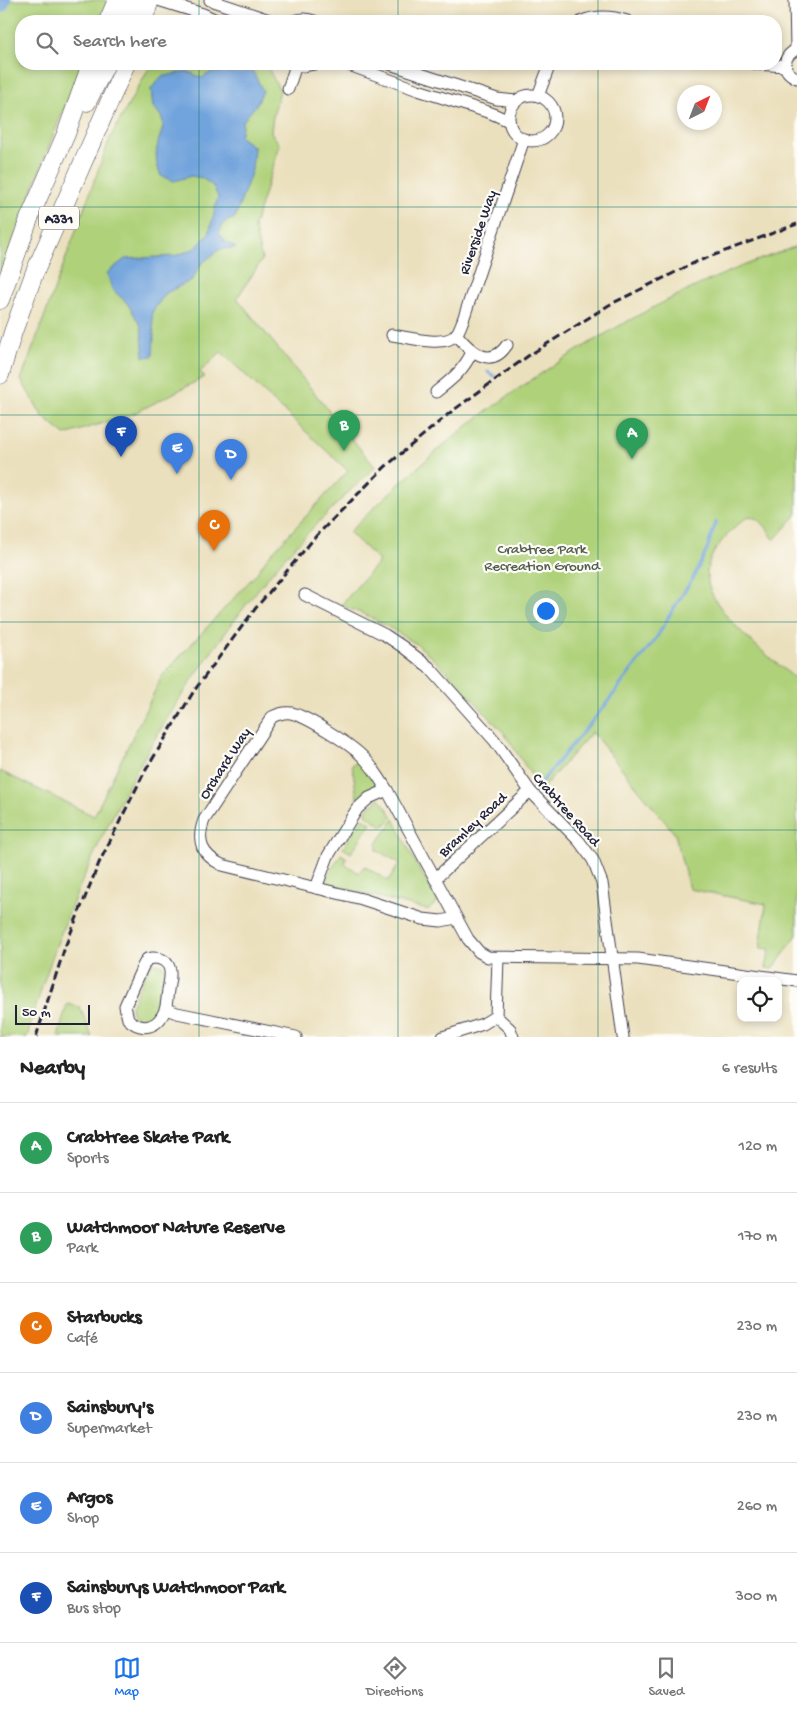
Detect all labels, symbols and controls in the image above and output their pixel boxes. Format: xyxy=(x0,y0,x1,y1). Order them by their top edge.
search box xyxy=(15,15,782,70)
icon: search xyxy=(33,29,61,57)
text: Search here xyxy=(73,31,167,54)
north arrow xyxy=(677,85,722,130)
street label: Riverside Way xyxy=(456,187,502,277)
road number: A331 xyxy=(39,207,79,230)
pin: B xyxy=(328,410,360,451)
pin: F xyxy=(105,416,137,457)
pin: A xyxy=(616,418,648,459)
pin: E xyxy=(161,433,193,474)
pin: D xyxy=(215,439,247,480)
pin: C xyxy=(198,510,230,551)
park label: Crabtree Park Recreation Ground xyxy=(484,541,601,576)
your location xyxy=(533,598,559,624)
street label: Orchard Way xyxy=(196,724,256,803)
street label: Crabtree Road xyxy=(528,770,604,852)
street label: Bramley Road xyxy=(435,788,512,862)
map controls xyxy=(737,977,782,1022)
button: locate xyxy=(737,977,782,1022)
scale bar xyxy=(15,1002,90,1025)
text: 50 m xyxy=(22,1005,51,1022)
text: Nearby xyxy=(20,1057,85,1082)
text: 6 results xyxy=(722,1060,777,1079)
text: Crabtree Skate Park xyxy=(67,1127,229,1150)
text: A xyxy=(31,1138,41,1157)
text: 120 m xyxy=(738,1138,777,1157)
text: Sports xyxy=(67,1150,109,1169)
text: Watchmoor Nature Reserve xyxy=(67,1217,285,1240)
text: B xyxy=(32,1228,40,1247)
text: 170 m xyxy=(738,1228,777,1247)
text: Park xyxy=(67,1240,98,1259)
text: Starbucks xyxy=(67,1307,142,1330)
text: C xyxy=(32,1318,40,1337)
text: 230 m xyxy=(737,1318,777,1337)
text: Café xyxy=(67,1330,98,1349)
text: Sainsbury's xyxy=(67,1397,153,1420)
text: D xyxy=(31,1408,41,1427)
text: 230 m xyxy=(737,1408,777,1427)
text: Supermarket xyxy=(67,1420,152,1439)
text: Argos xyxy=(67,1487,113,1510)
text: E xyxy=(31,1498,41,1517)
text: 260 m xyxy=(737,1498,777,1517)
text: Shop xyxy=(67,1510,99,1529)
text: Sainsburys Watchmoor Park xyxy=(67,1577,285,1600)
text: F xyxy=(32,1588,40,1607)
text: 300 m xyxy=(735,1588,777,1607)
text: Bus stop xyxy=(67,1600,121,1619)
tab: Map xyxy=(113,1654,141,1701)
tab: Directions xyxy=(366,1654,423,1701)
tab: Saved xyxy=(648,1654,684,1701)

